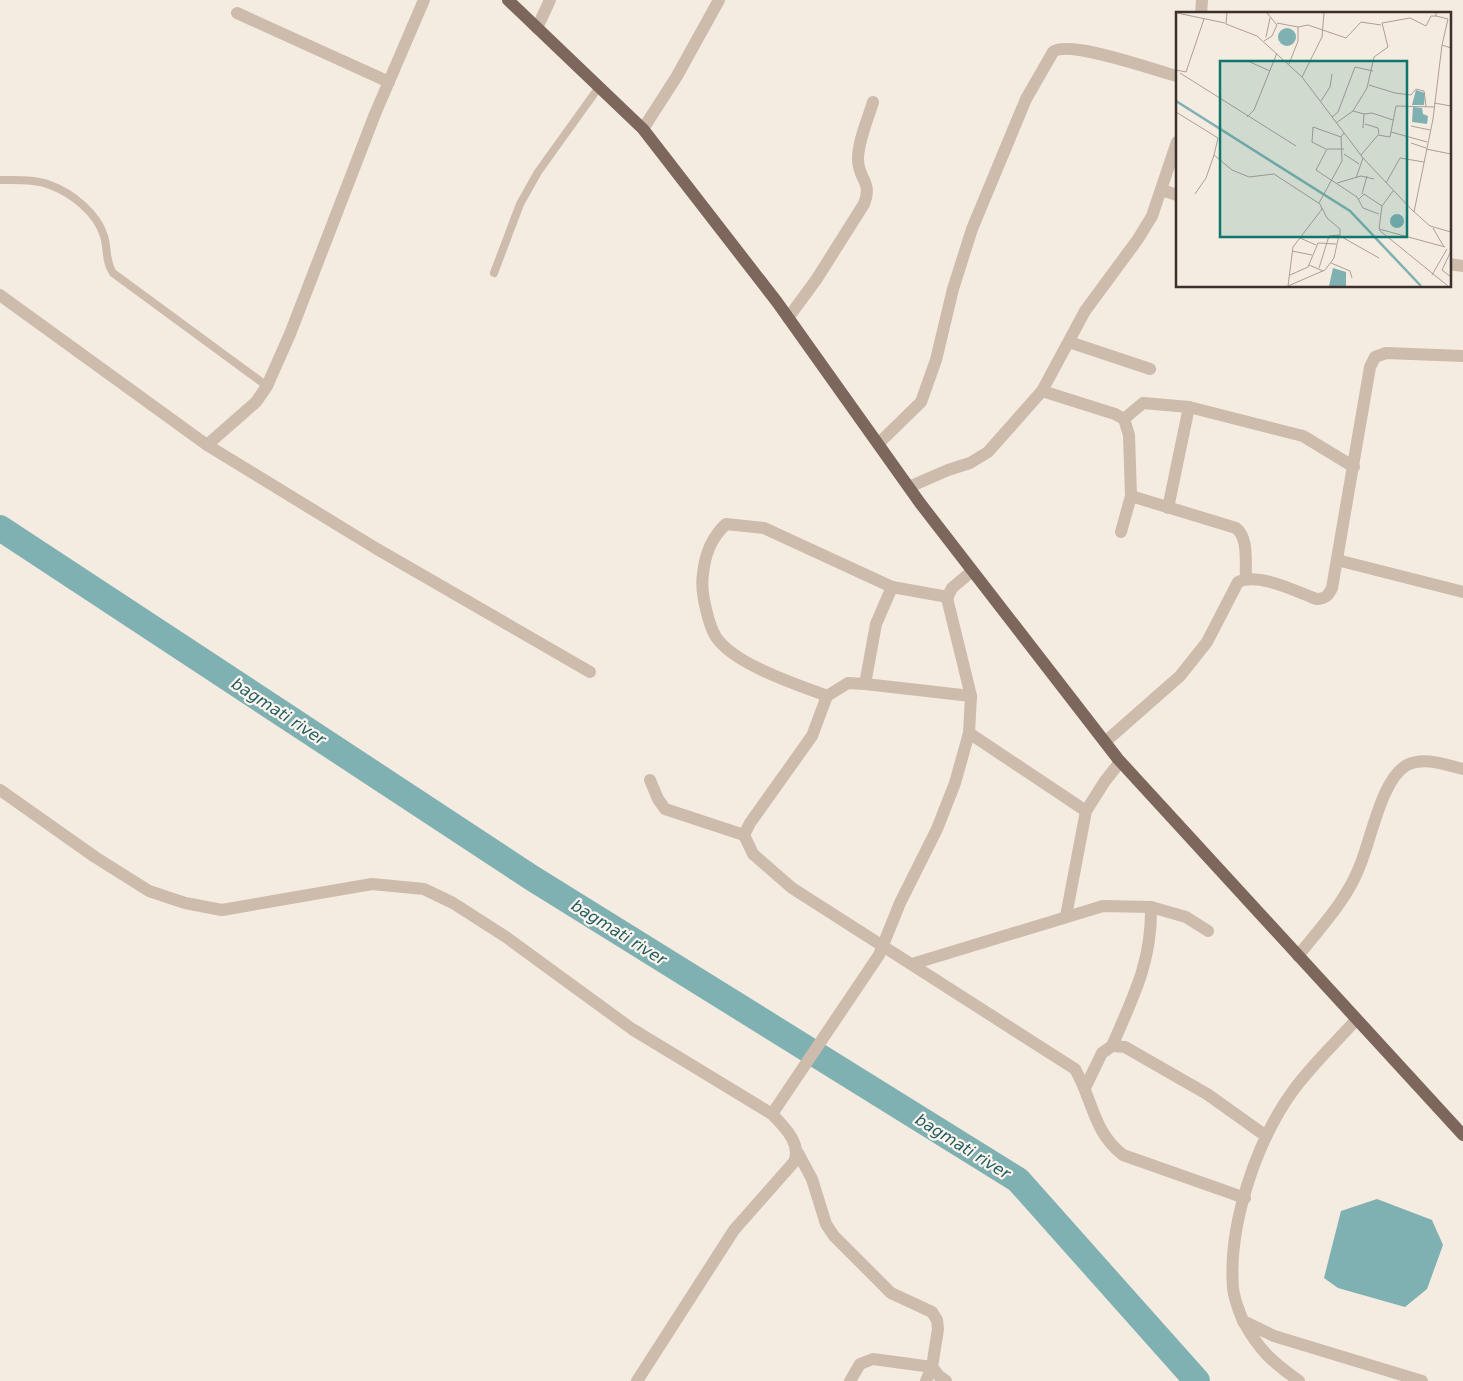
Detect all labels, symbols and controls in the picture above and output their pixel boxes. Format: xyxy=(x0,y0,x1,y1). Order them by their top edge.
inset map xyxy=(1176,12,1450,288)
water label: bagmati river xyxy=(228,674,330,750)
water label: bagmati river xyxy=(568,896,671,970)
water label: bagmati river xyxy=(912,1110,1015,1184)

